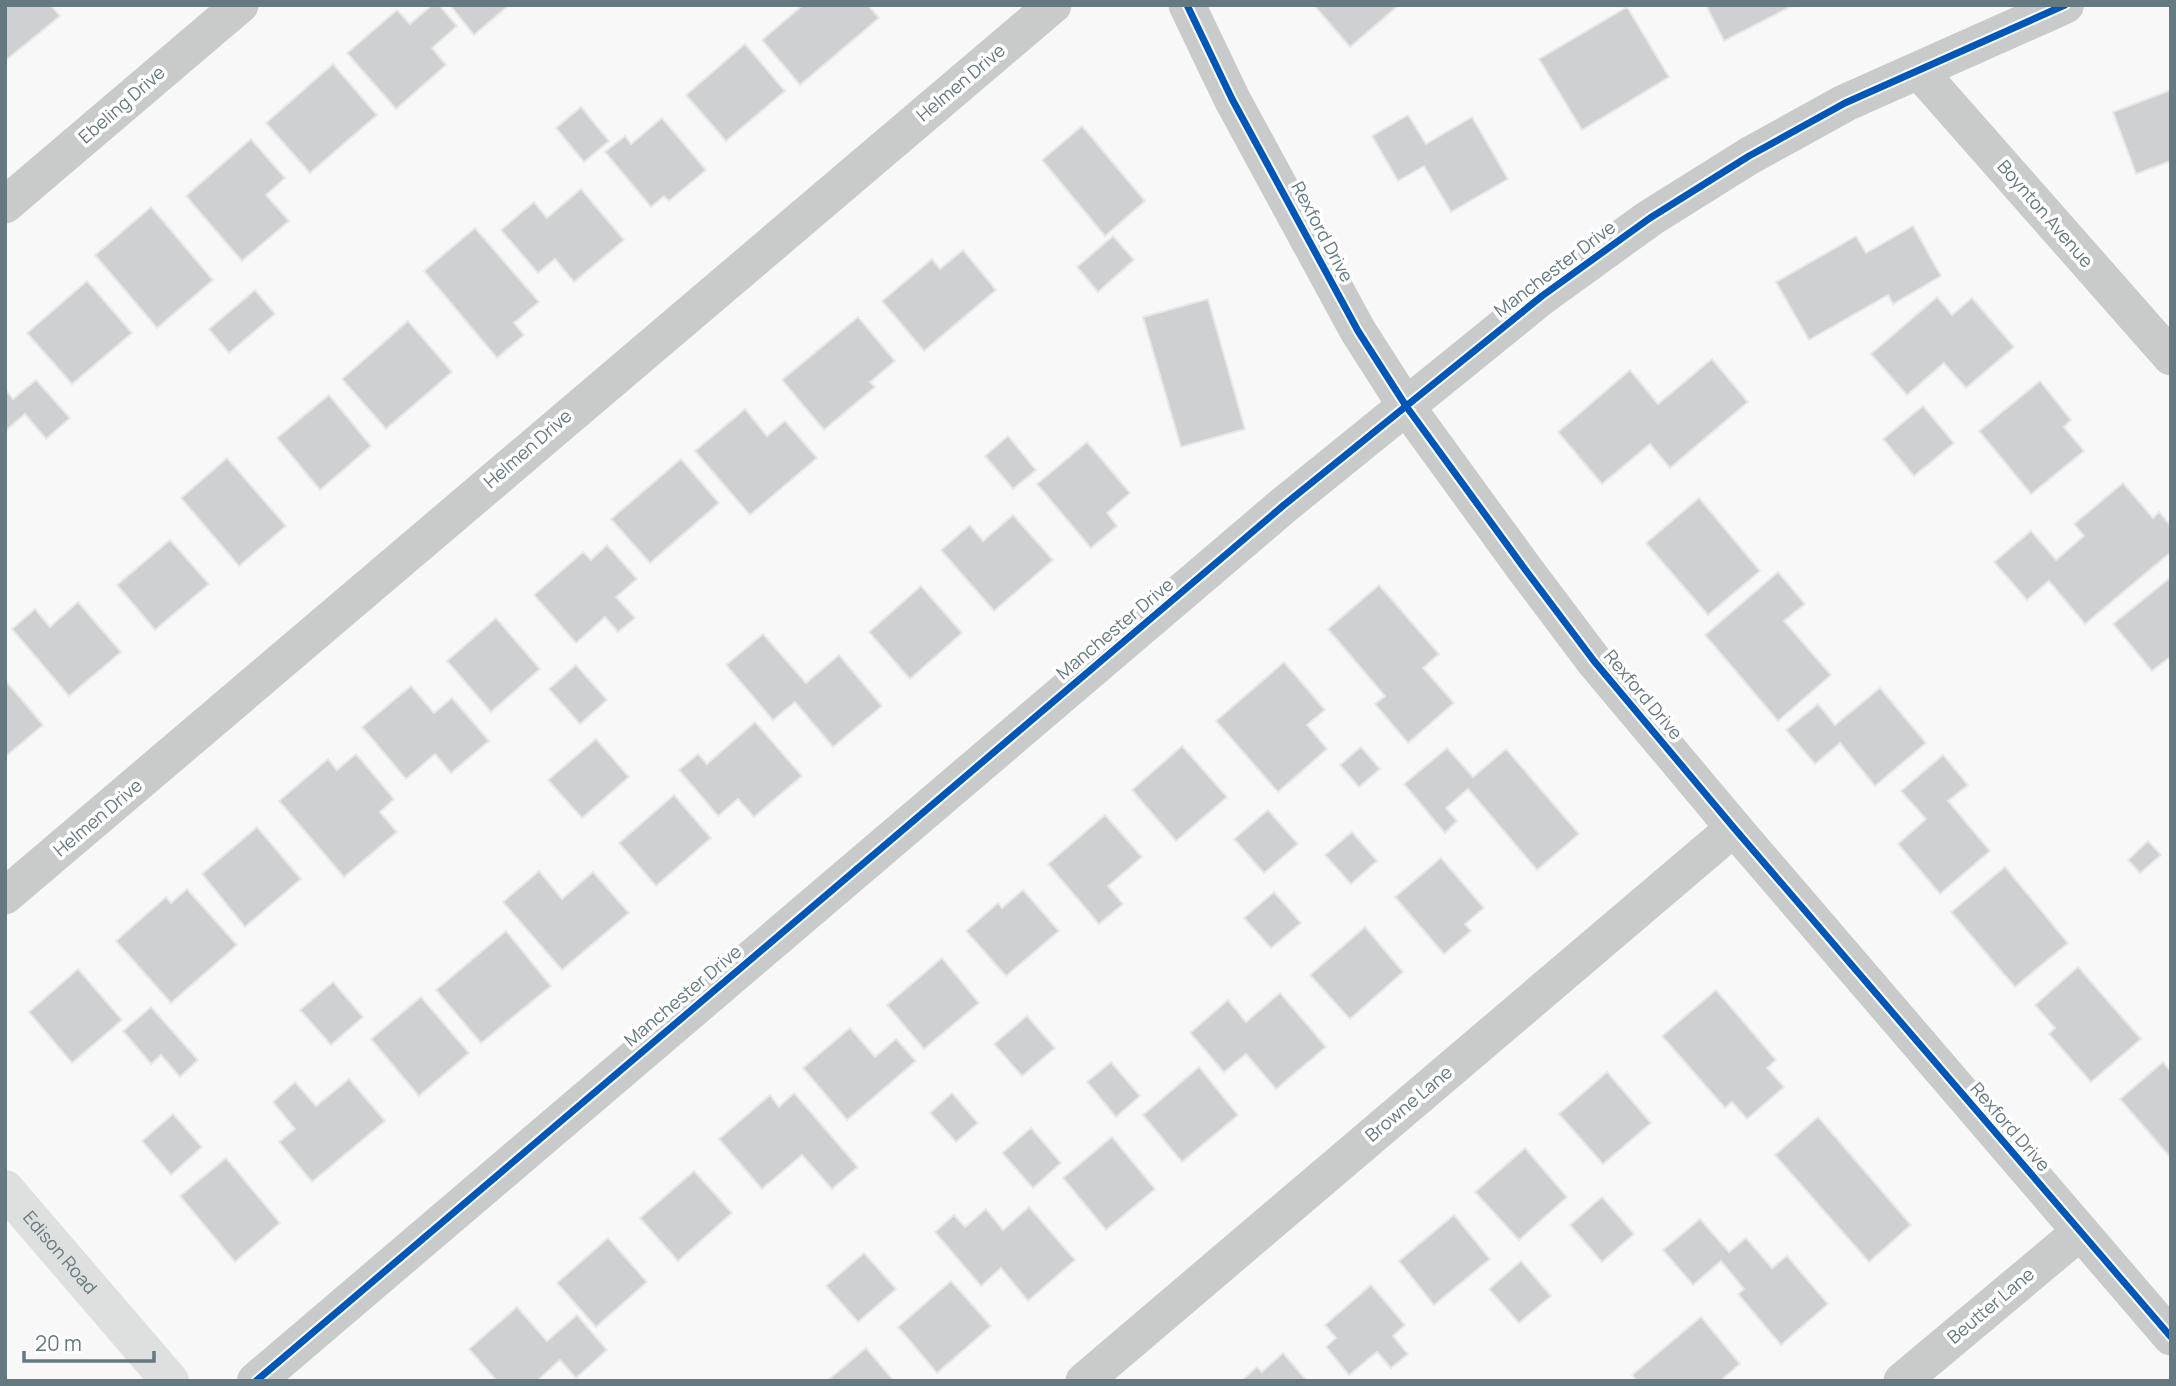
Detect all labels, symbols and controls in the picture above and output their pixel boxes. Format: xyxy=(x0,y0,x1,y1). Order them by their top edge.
street label: Helmen Drive xyxy=(911,38,1010,126)
street label: Ebeling Drive xyxy=(73,60,170,148)
street label: Boynton Avenue xyxy=(1992,155,2099,272)
street label: Rexford Drive xyxy=(1286,177,1359,286)
street label: Manchester Drive xyxy=(1489,215,1620,322)
street label: Helmen Drive xyxy=(478,403,576,493)
street label: Manchester Drive xyxy=(1051,572,1178,684)
street label: Rexford Drive xyxy=(1599,644,1688,744)
street label: Helmen Drive xyxy=(48,773,147,861)
street label: Manchester Drive xyxy=(619,939,746,1051)
street label: Browne Lane xyxy=(1360,1060,1457,1147)
street label: Rexford Drive xyxy=(1966,1077,2056,1176)
street label: Edison Road xyxy=(18,1205,103,1299)
street label: Beutter Lane xyxy=(1942,1262,2039,1349)
scale bar xyxy=(24,1320,154,1364)
text: 20 m xyxy=(35,1329,82,1357)

